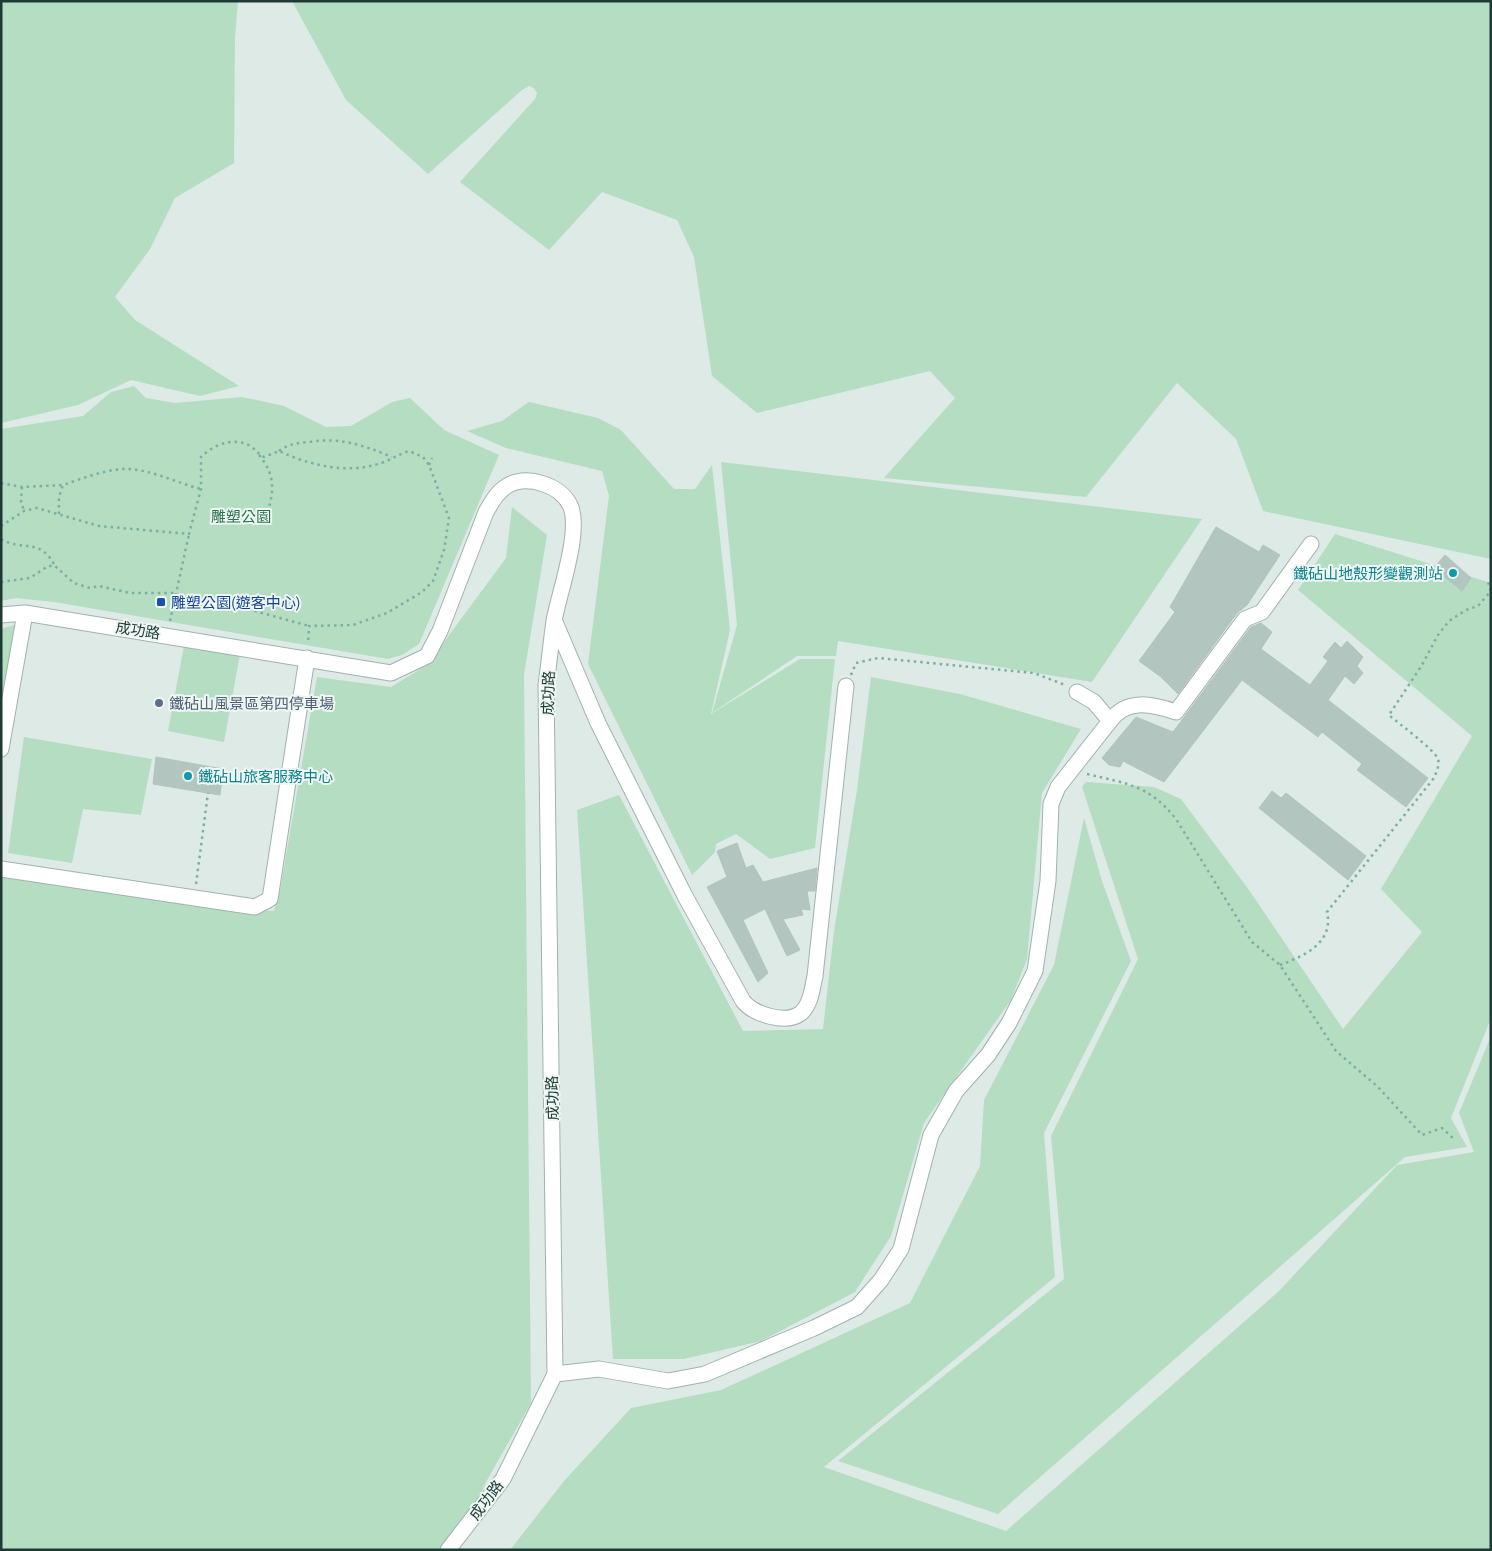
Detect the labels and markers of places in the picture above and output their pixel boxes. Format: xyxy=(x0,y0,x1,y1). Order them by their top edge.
place label: 鐵砧山地殼形變觀測站 xyxy=(1293,565,1443,582)
marker: 鐵砧山地殼形變觀測站 xyxy=(1447,567,1459,579)
place label: 雕塑公園(遊客中心) xyxy=(171,594,300,611)
marker: 雕塑公園(遊客中心) xyxy=(155,596,167,608)
place label: 鐵砧山風景區第四停車場 xyxy=(169,695,334,712)
marker: 鐵砧山風景區第四停車場 xyxy=(153,697,165,709)
place label: 鐵砧山旅客服務中心 xyxy=(198,768,333,785)
marker: 鐵砧山旅客服務中心 xyxy=(182,770,194,782)

